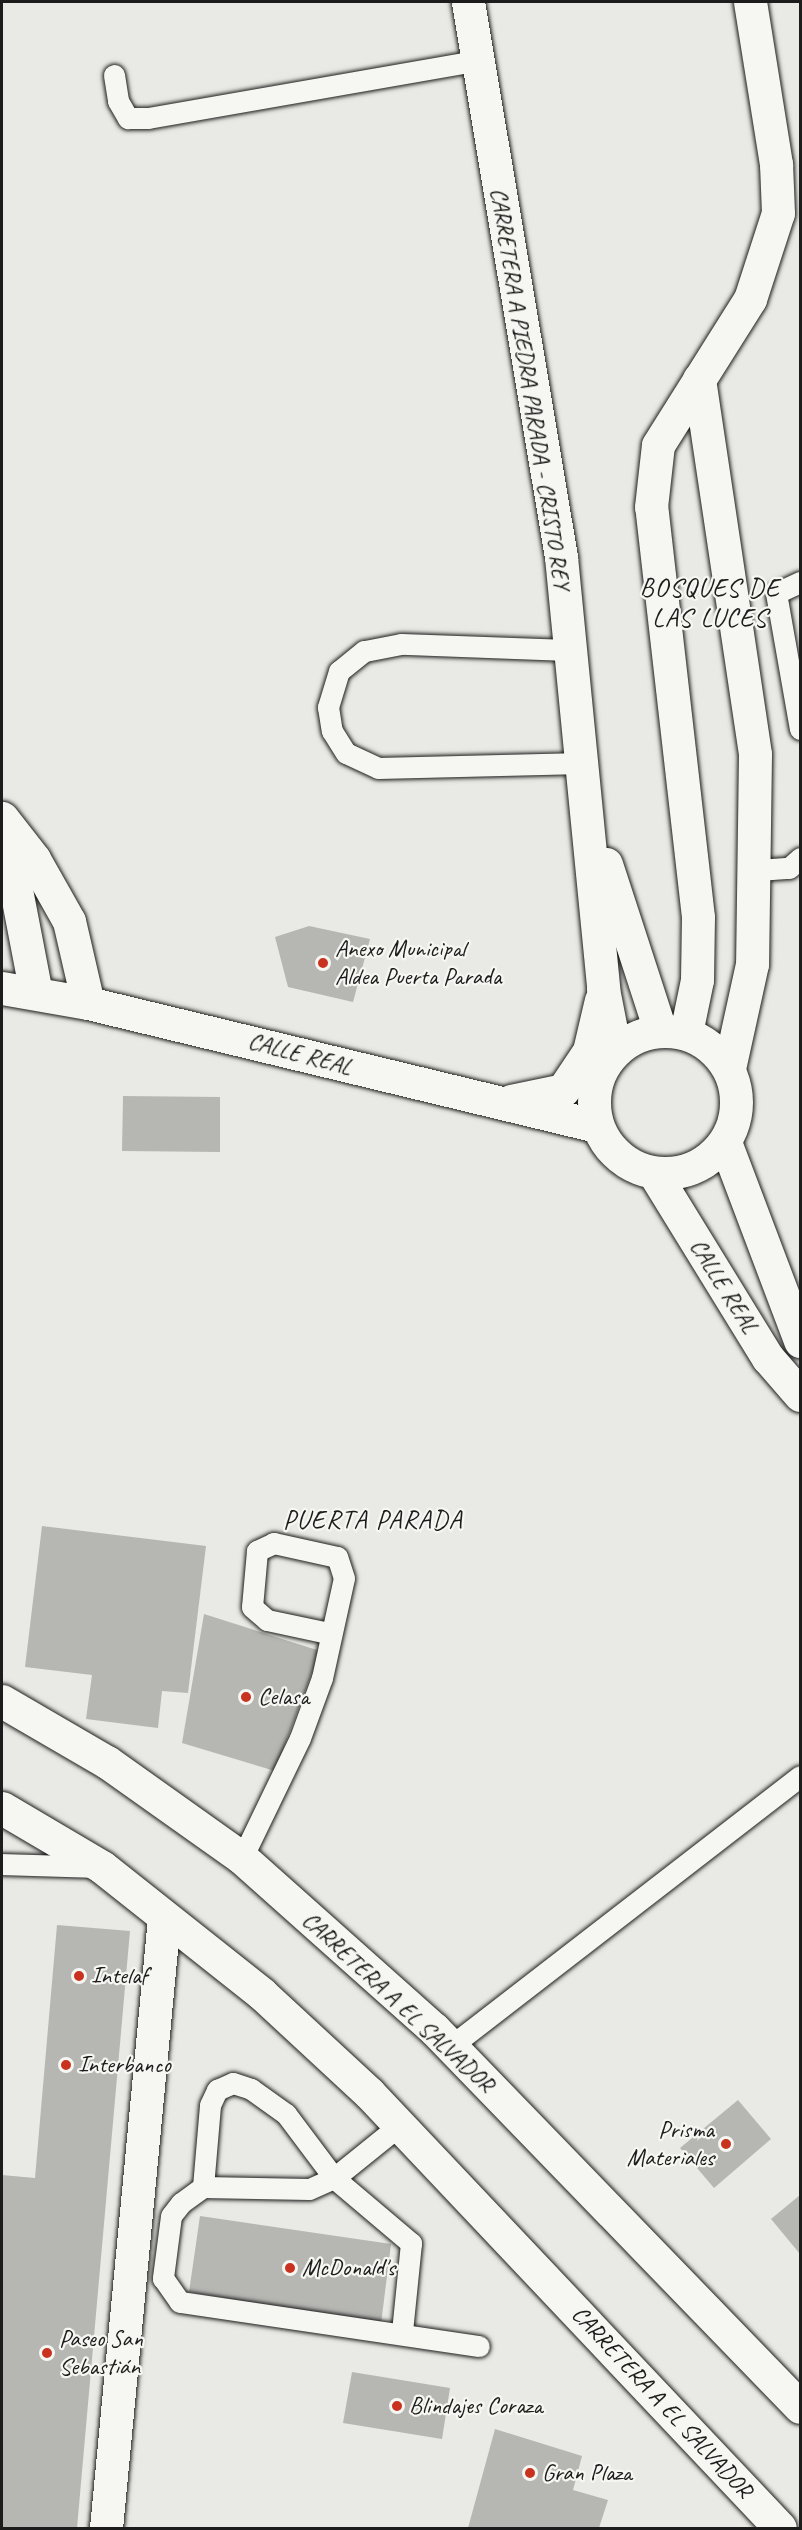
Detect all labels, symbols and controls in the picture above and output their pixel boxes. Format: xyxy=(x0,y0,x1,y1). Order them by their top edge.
street label: CARRETERA A PIEDRA PARADA - CRISTO REY xyxy=(484,186,576,592)
district label: BOSQUES DE LAS LUCES xyxy=(639,572,781,634)
place label: Anexo Municipal Aldea Puerta Parada xyxy=(335,935,501,991)
marker: Anexo Municipal Aldea Puerta Parada xyxy=(316,956,330,970)
street label: CALLE REAL xyxy=(245,1026,355,1082)
street label: CALLE REAL xyxy=(684,1233,764,1339)
district label: PUERTA PARADA xyxy=(284,1504,462,1536)
place label: Celasa xyxy=(258,1683,309,1711)
marker: Celasa xyxy=(239,1690,253,1704)
street label: CARRETERA A EL SALVADOR xyxy=(296,1906,500,2098)
place label: Intelaf xyxy=(91,1962,148,1990)
marker: Intelaf xyxy=(72,1969,86,1983)
place label: Interbanco xyxy=(78,2051,171,2079)
marker: Interbanco xyxy=(59,2058,73,2072)
place label: Prisma Materiales xyxy=(627,2116,714,2172)
marker: Prisma Materiales xyxy=(719,2137,733,2151)
place label: McDonald's xyxy=(302,2254,395,2282)
marker: McDonald's xyxy=(283,2261,297,2275)
street label: CARRETERA A EL SALVADOR xyxy=(566,2300,758,2504)
place label: Paseo San Sebastián xyxy=(59,2325,143,2381)
marker: Paseo San Sebastián xyxy=(40,2346,54,2360)
place label: Blindajes Coraza xyxy=(409,2392,542,2420)
marker: Blindajes Coraza xyxy=(390,2399,404,2413)
place label: Gran Plaza xyxy=(542,2459,632,2487)
marker: Gran Plaza xyxy=(523,2466,537,2480)

